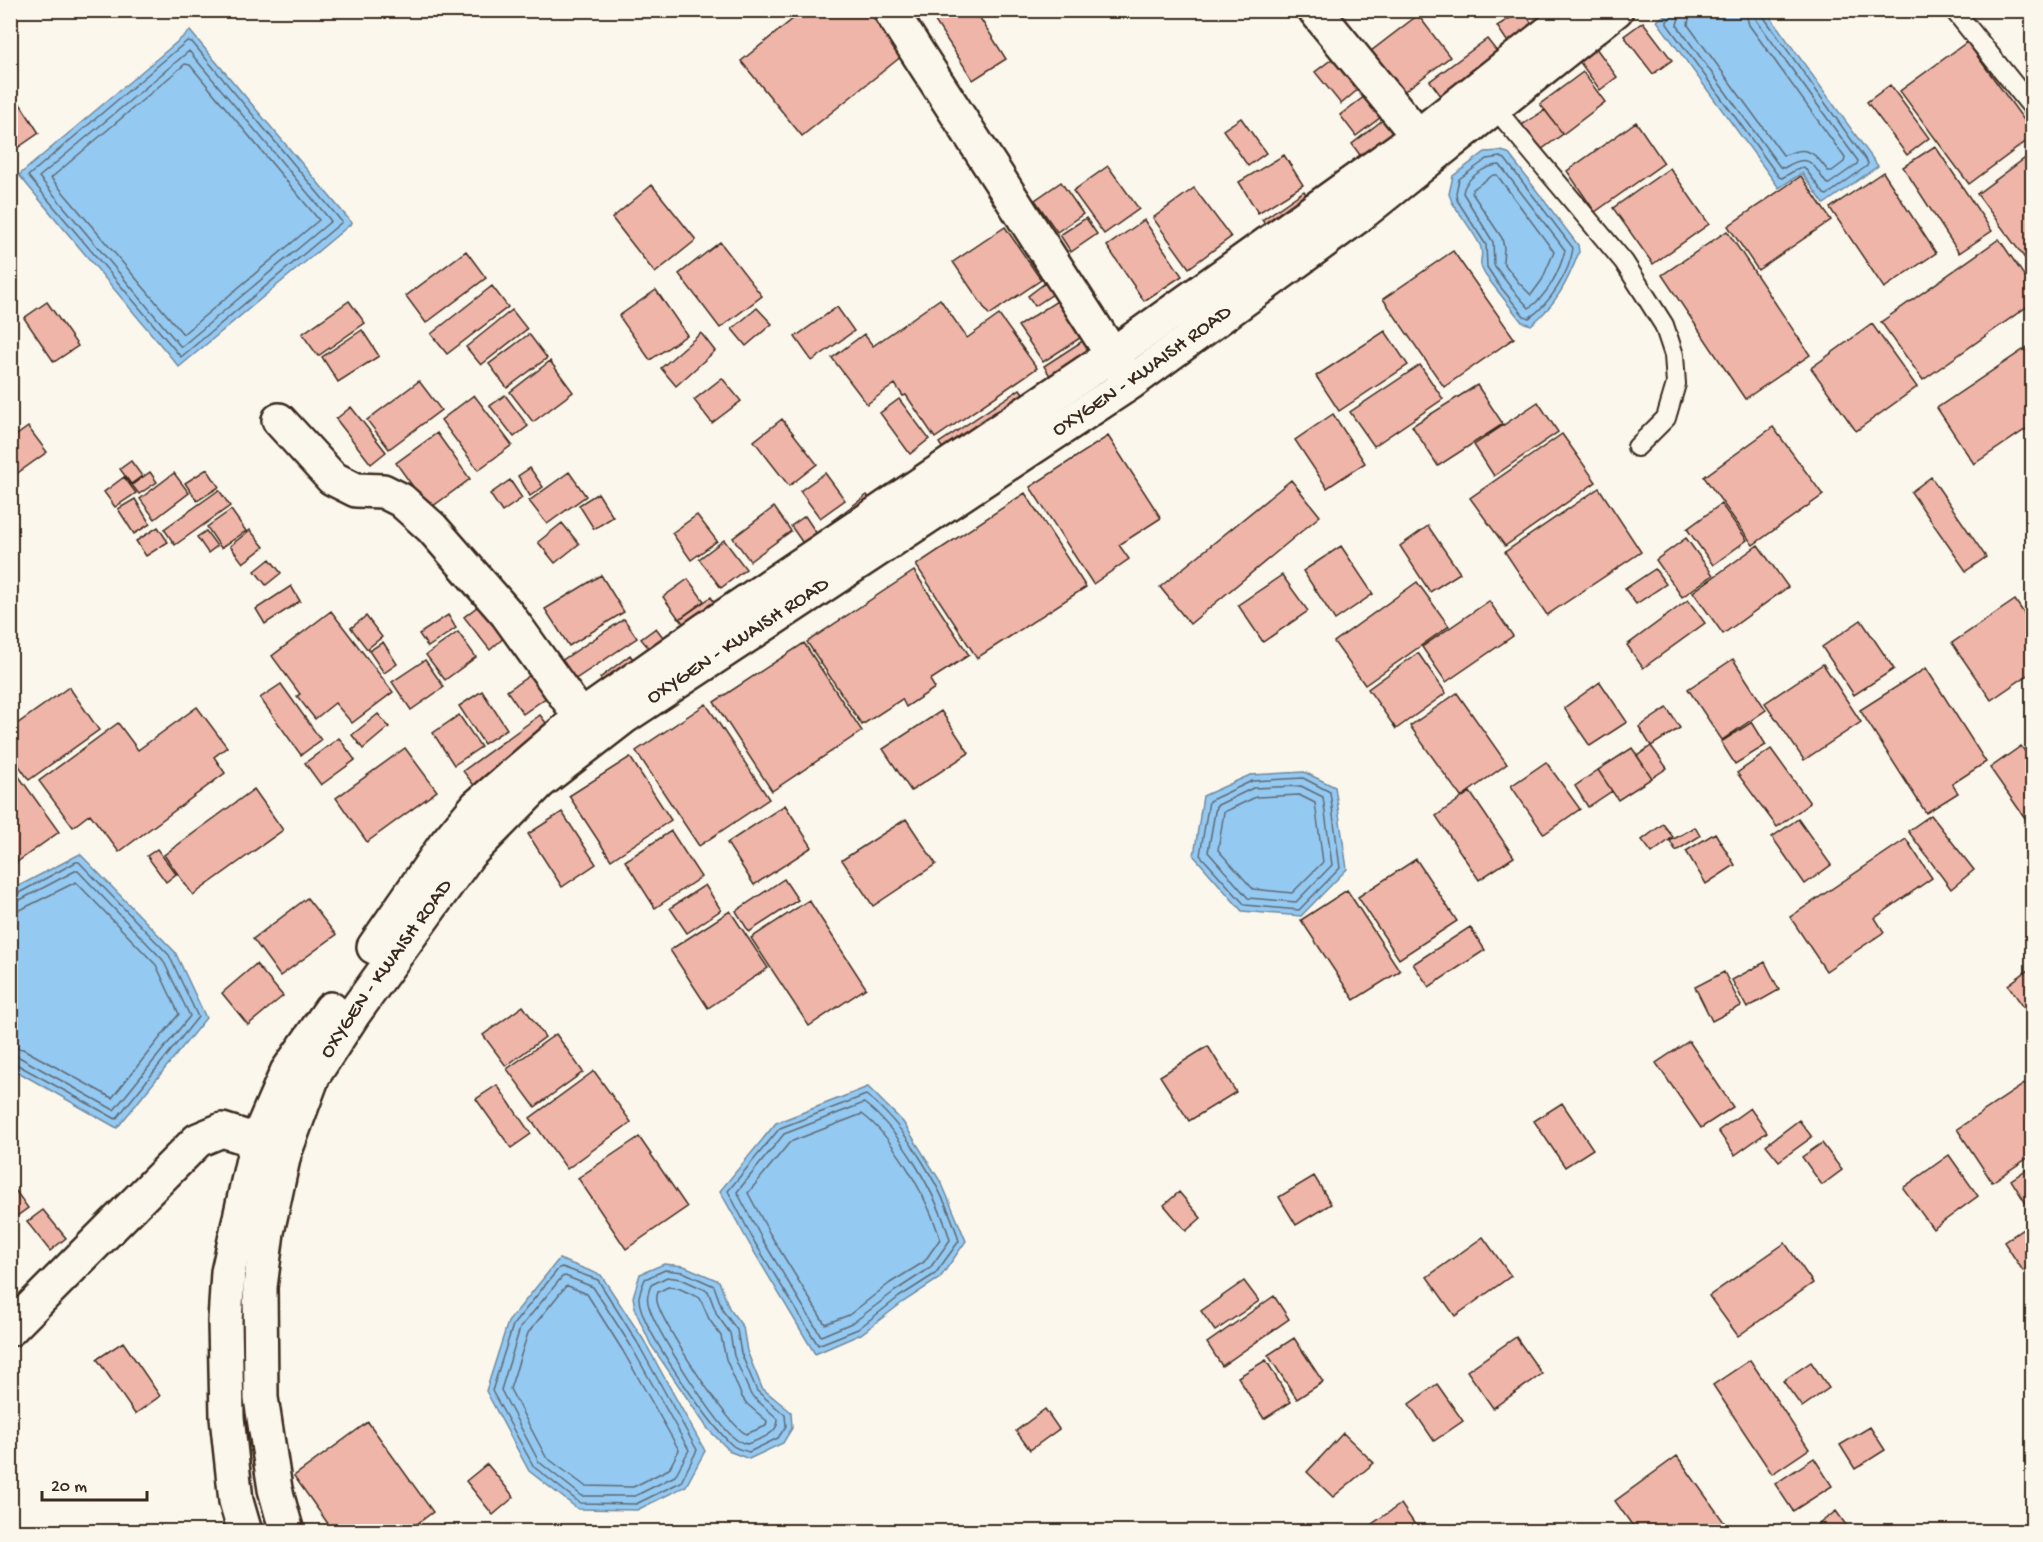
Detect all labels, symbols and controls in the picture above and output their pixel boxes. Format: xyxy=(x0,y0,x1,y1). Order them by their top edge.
street label: OXYGEN - KWAISH ROAD xyxy=(1048,300,1237,443)
street label: OXYGEN - KWAISH ROAD xyxy=(642,572,835,711)
street label: OXYGEN - KWAISH ROAD xyxy=(315,875,459,1064)
scale bar xyxy=(42,1464,147,1502)
text: 20 m xyxy=(51,1477,87,1498)

